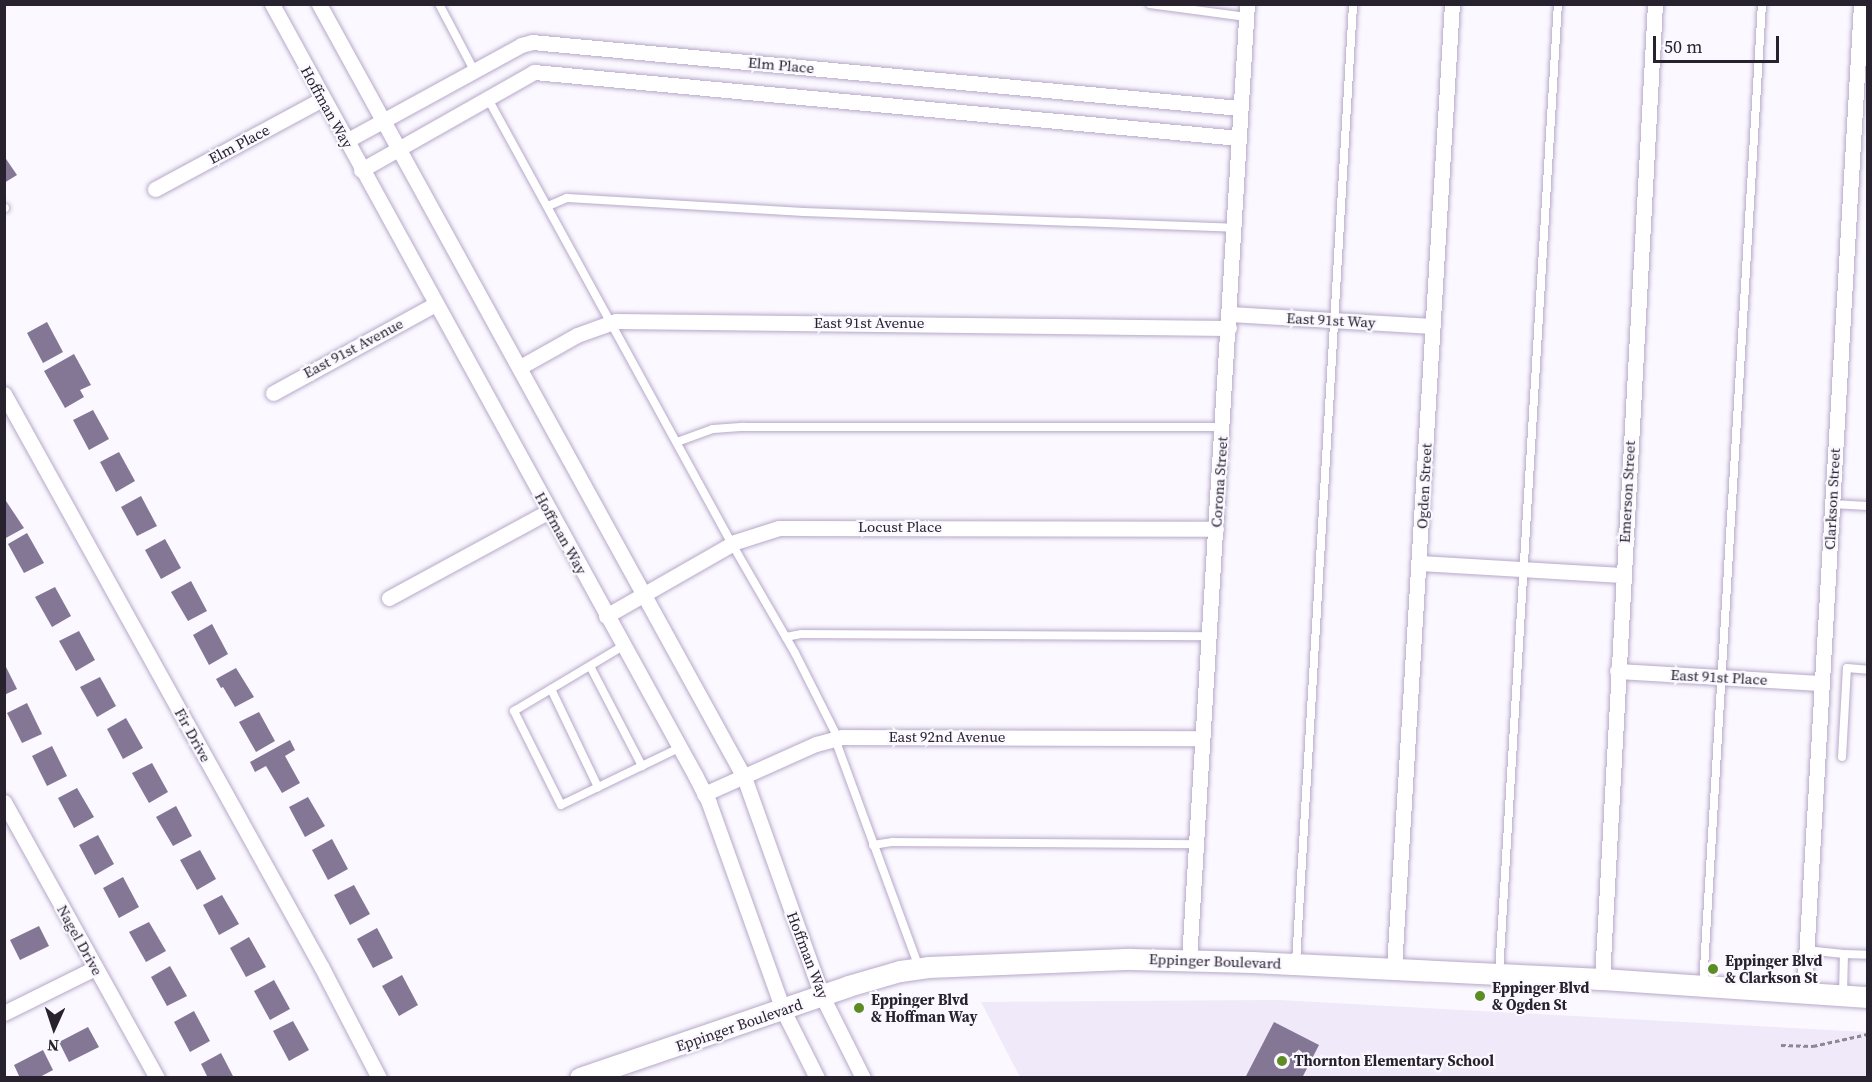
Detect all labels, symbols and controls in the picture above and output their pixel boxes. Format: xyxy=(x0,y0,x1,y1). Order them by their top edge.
scale bar xyxy=(1656,24,1782,62)
text: 50 m xyxy=(1664,34,1702,59)
street label: Elm Place xyxy=(747,53,815,77)
street label: Hoffman Way xyxy=(297,62,357,152)
street label: Elm Place xyxy=(206,120,272,168)
street label: East 91st Way xyxy=(1286,309,1376,331)
street label: East 91st Avenue xyxy=(300,314,406,382)
street label: East 91st Avenue xyxy=(814,314,924,332)
street label: Corona Street xyxy=(1207,436,1231,528)
street label: Emerson Street xyxy=(1615,440,1639,544)
street label: Ogden Street xyxy=(1413,443,1435,529)
street label: Clarkson Street xyxy=(1820,448,1844,550)
street label: Hoffman Way xyxy=(531,488,591,578)
street label: Locust Place xyxy=(858,518,942,536)
street label: East 91st Place xyxy=(1670,665,1768,689)
street label: Fir Drive xyxy=(171,705,215,765)
street label: East 92nd Avenue xyxy=(889,728,1005,746)
street label: Nagel Drive xyxy=(53,902,107,978)
street label: Hoffman Way xyxy=(783,909,833,1001)
street label: Eppinger Boulevard xyxy=(1148,950,1282,972)
place label: Eppinger Blvd & Clarkson St xyxy=(1725,951,1822,986)
marker: Eppinger Blvd & Clarkson St xyxy=(1706,962,1720,976)
place label: Eppinger Blvd & Ogden St xyxy=(1492,978,1589,1013)
marker: Eppinger Blvd & Ogden St xyxy=(1473,989,1487,1003)
place label: Eppinger Blvd & Hoffman Way xyxy=(871,990,978,1025)
street label: Eppinger Boulevard xyxy=(673,995,805,1055)
north arrow xyxy=(24,998,84,1058)
marker: Eppinger Blvd & Hoffman Way xyxy=(852,1001,866,1015)
text: N xyxy=(47,1035,59,1057)
place label: Thornton Elementary School xyxy=(1294,1052,1494,1070)
marker: Thornton Elementary School xyxy=(1275,1054,1289,1068)

